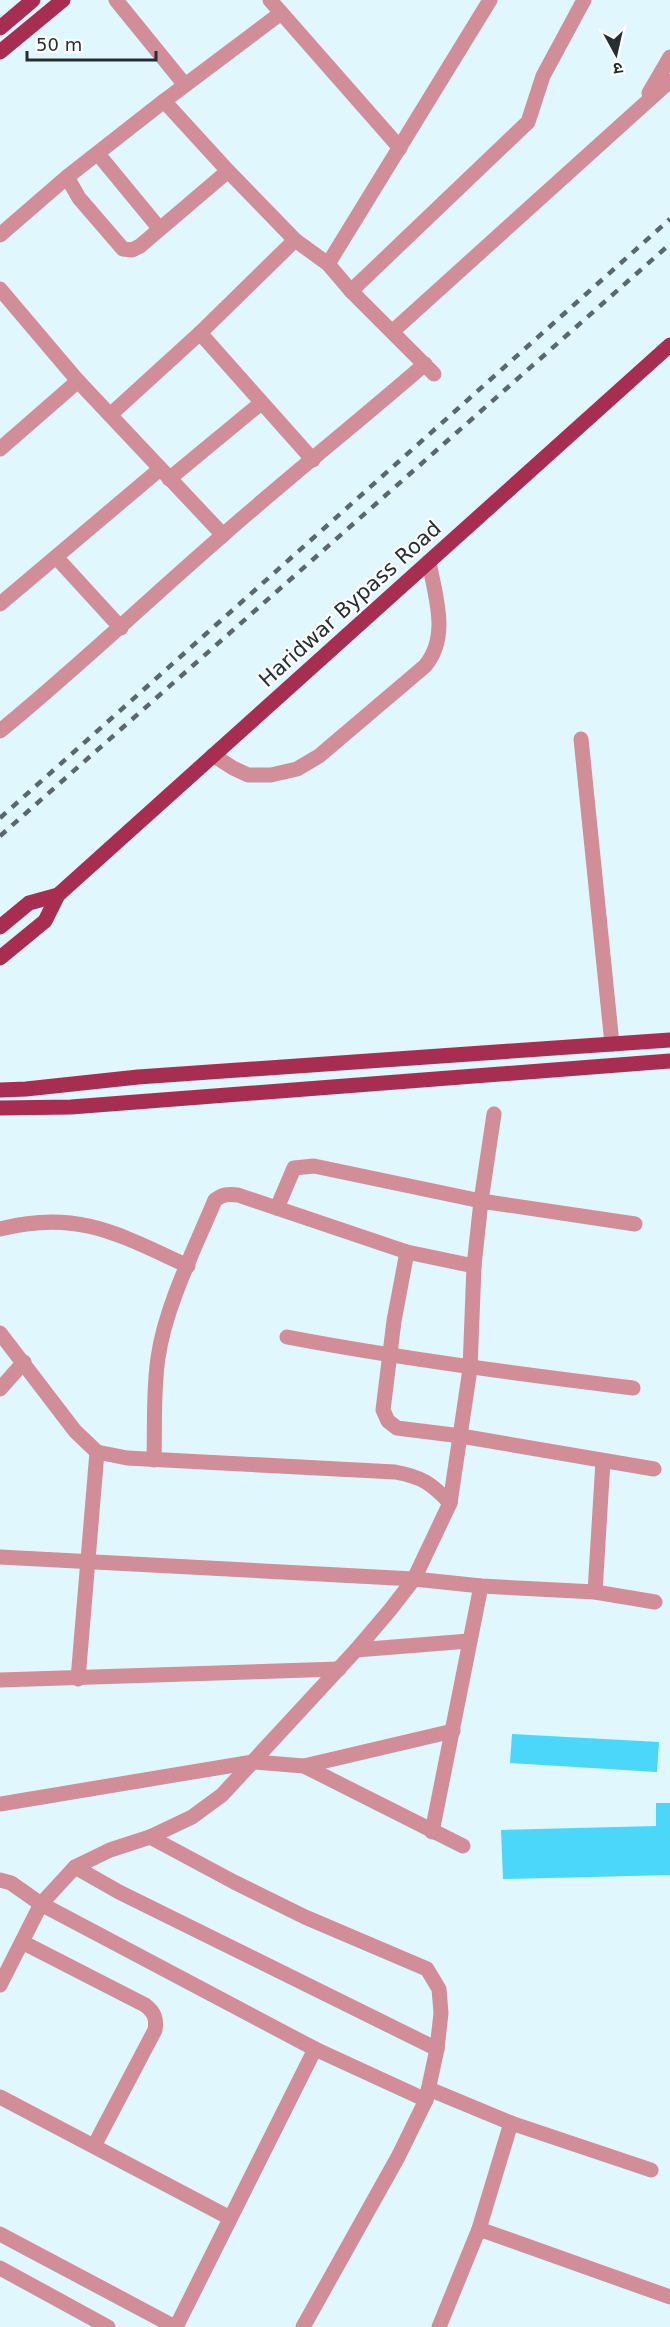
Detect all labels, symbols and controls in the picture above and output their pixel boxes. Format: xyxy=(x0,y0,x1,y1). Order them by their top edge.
scale bar xyxy=(27,24,156,62)
north arrow xyxy=(586,24,646,84)
text: 50 m xyxy=(36,34,82,55)
text: उ xyxy=(611,58,624,79)
street label: Haridwar Bypass Road xyxy=(254,516,446,692)

